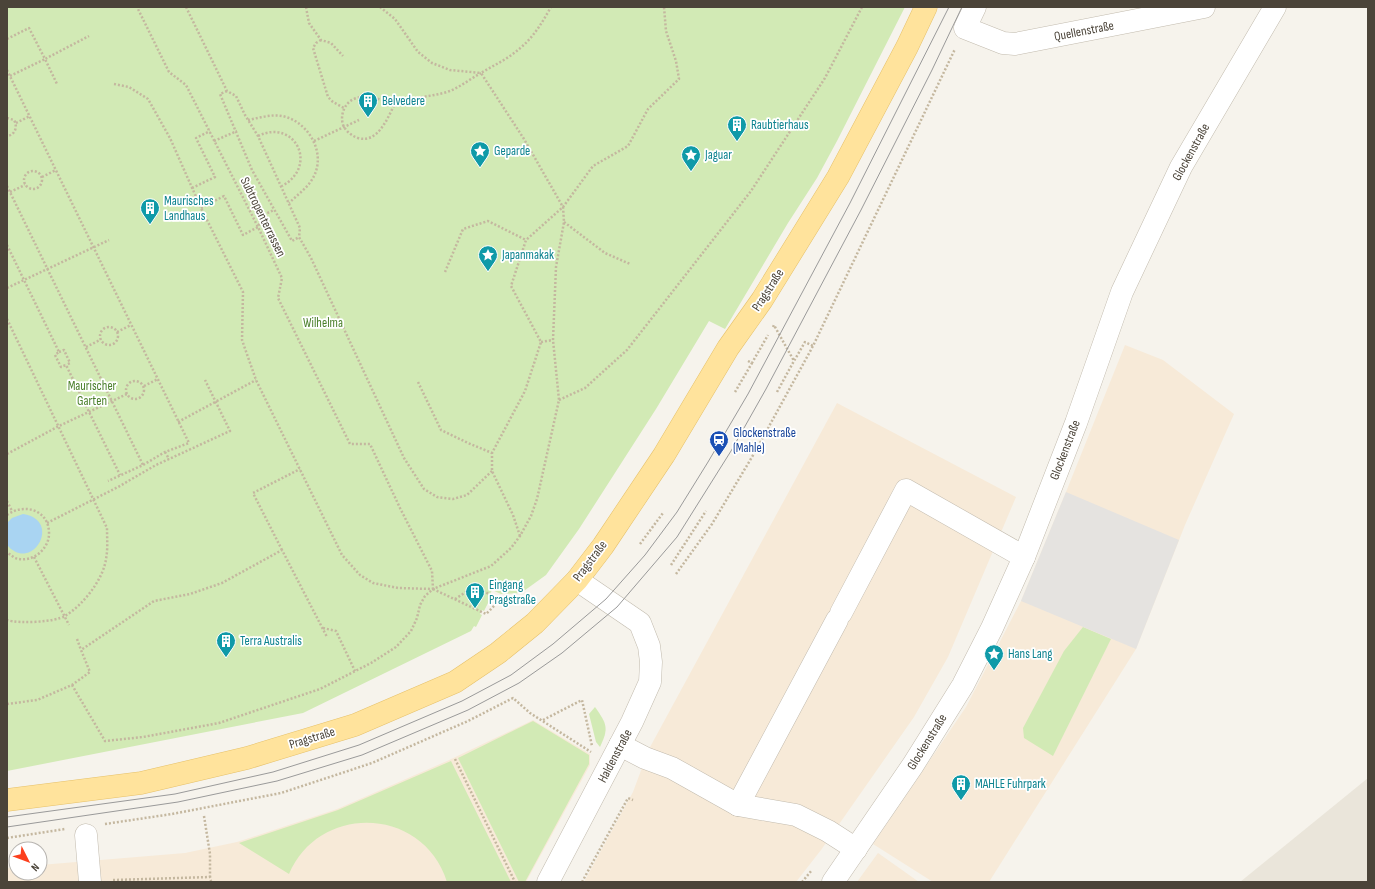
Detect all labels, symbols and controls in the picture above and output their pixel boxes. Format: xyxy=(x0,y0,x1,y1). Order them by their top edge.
street label: Quellenstraße xyxy=(1053,17,1115,45)
building icon: Belvedere xyxy=(357,90,379,118)
place label: Belvedere xyxy=(382,93,425,109)
building icon: Raubtierhaus xyxy=(726,114,748,142)
place label: Raubtierhaus xyxy=(751,117,809,133)
street label: Glockenstraße xyxy=(1169,121,1213,183)
place icon: Geparde xyxy=(469,140,491,168)
place label: Geparde xyxy=(494,143,530,159)
place icon: Jaguar xyxy=(680,144,702,172)
place label: Jaguar xyxy=(704,147,732,163)
street label: Subtropenterrassen xyxy=(237,174,289,260)
place label: Maurisches Landhaus xyxy=(164,193,214,224)
building icon: Maurisches Landhaus xyxy=(139,197,161,225)
place icon: Japanmakak xyxy=(477,244,499,272)
place label: Japanmakak xyxy=(501,247,554,263)
street label: Pragstraße xyxy=(748,266,788,314)
park label: Wilhelma xyxy=(303,315,343,331)
park label: Maurischer Garten xyxy=(68,378,117,409)
street label: Glockenstraße xyxy=(1046,418,1084,482)
place label: Glockenstraße (Mahle) xyxy=(733,425,796,456)
station icon: Glockenstraße (Mahle) xyxy=(708,429,730,457)
street label: Pragstraße xyxy=(569,537,611,585)
place label: Eingang Pragstraße xyxy=(489,577,536,608)
building icon: Eingang Pragstraße xyxy=(464,581,486,609)
building icon: Terra Australis xyxy=(215,630,237,658)
place label: Terra Australis xyxy=(240,633,302,649)
place icon: Hans Lang xyxy=(983,643,1005,671)
place label: Hans Lang xyxy=(1008,646,1052,662)
street label: Glockenstraße xyxy=(904,711,950,773)
street label: Pragstraße xyxy=(287,723,337,753)
street label: Haldenstraße xyxy=(594,727,636,785)
building icon: MAHLE Fuhrpark xyxy=(950,773,972,801)
place label: MAHLE Fuhrpark xyxy=(975,776,1046,792)
north arrow xyxy=(8,841,48,881)
text: N xyxy=(28,861,42,874)

